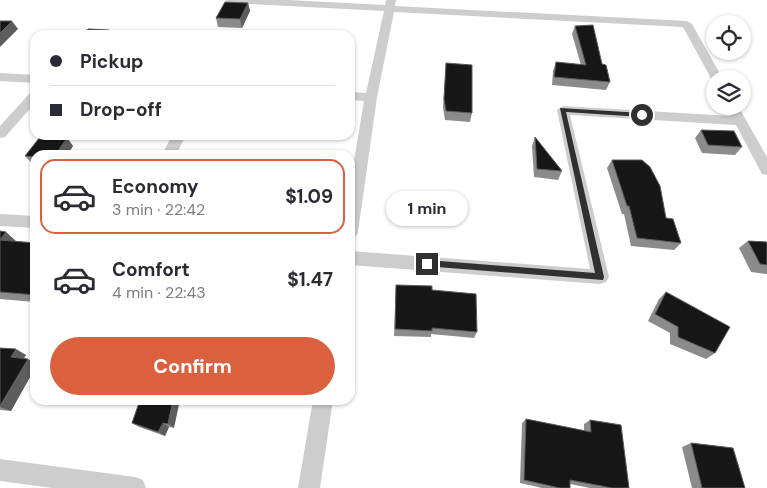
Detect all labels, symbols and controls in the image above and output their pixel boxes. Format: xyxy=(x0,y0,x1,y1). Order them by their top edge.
map controls xyxy=(706,15,751,115)
button: locate xyxy=(706,15,751,60)
text: Pickup xyxy=(80,49,144,74)
button: layers xyxy=(706,70,751,115)
text: Drop-off xyxy=(80,97,162,122)
route start xyxy=(631,104,653,126)
icon: car xyxy=(52,174,97,219)
text: Economy xyxy=(112,174,199,199)
text: $1.09 xyxy=(285,184,333,209)
callout: 1 min xyxy=(386,192,468,226)
text: 1 min xyxy=(408,198,446,219)
text: 3 min · 22:42 xyxy=(112,199,205,220)
route end xyxy=(416,253,438,275)
icon: car xyxy=(52,257,97,302)
text: Comfort xyxy=(112,257,190,282)
text: $1.47 xyxy=(287,267,333,292)
text: 4 min · 22:43 xyxy=(112,282,206,303)
button: Confirm xyxy=(50,337,335,395)

